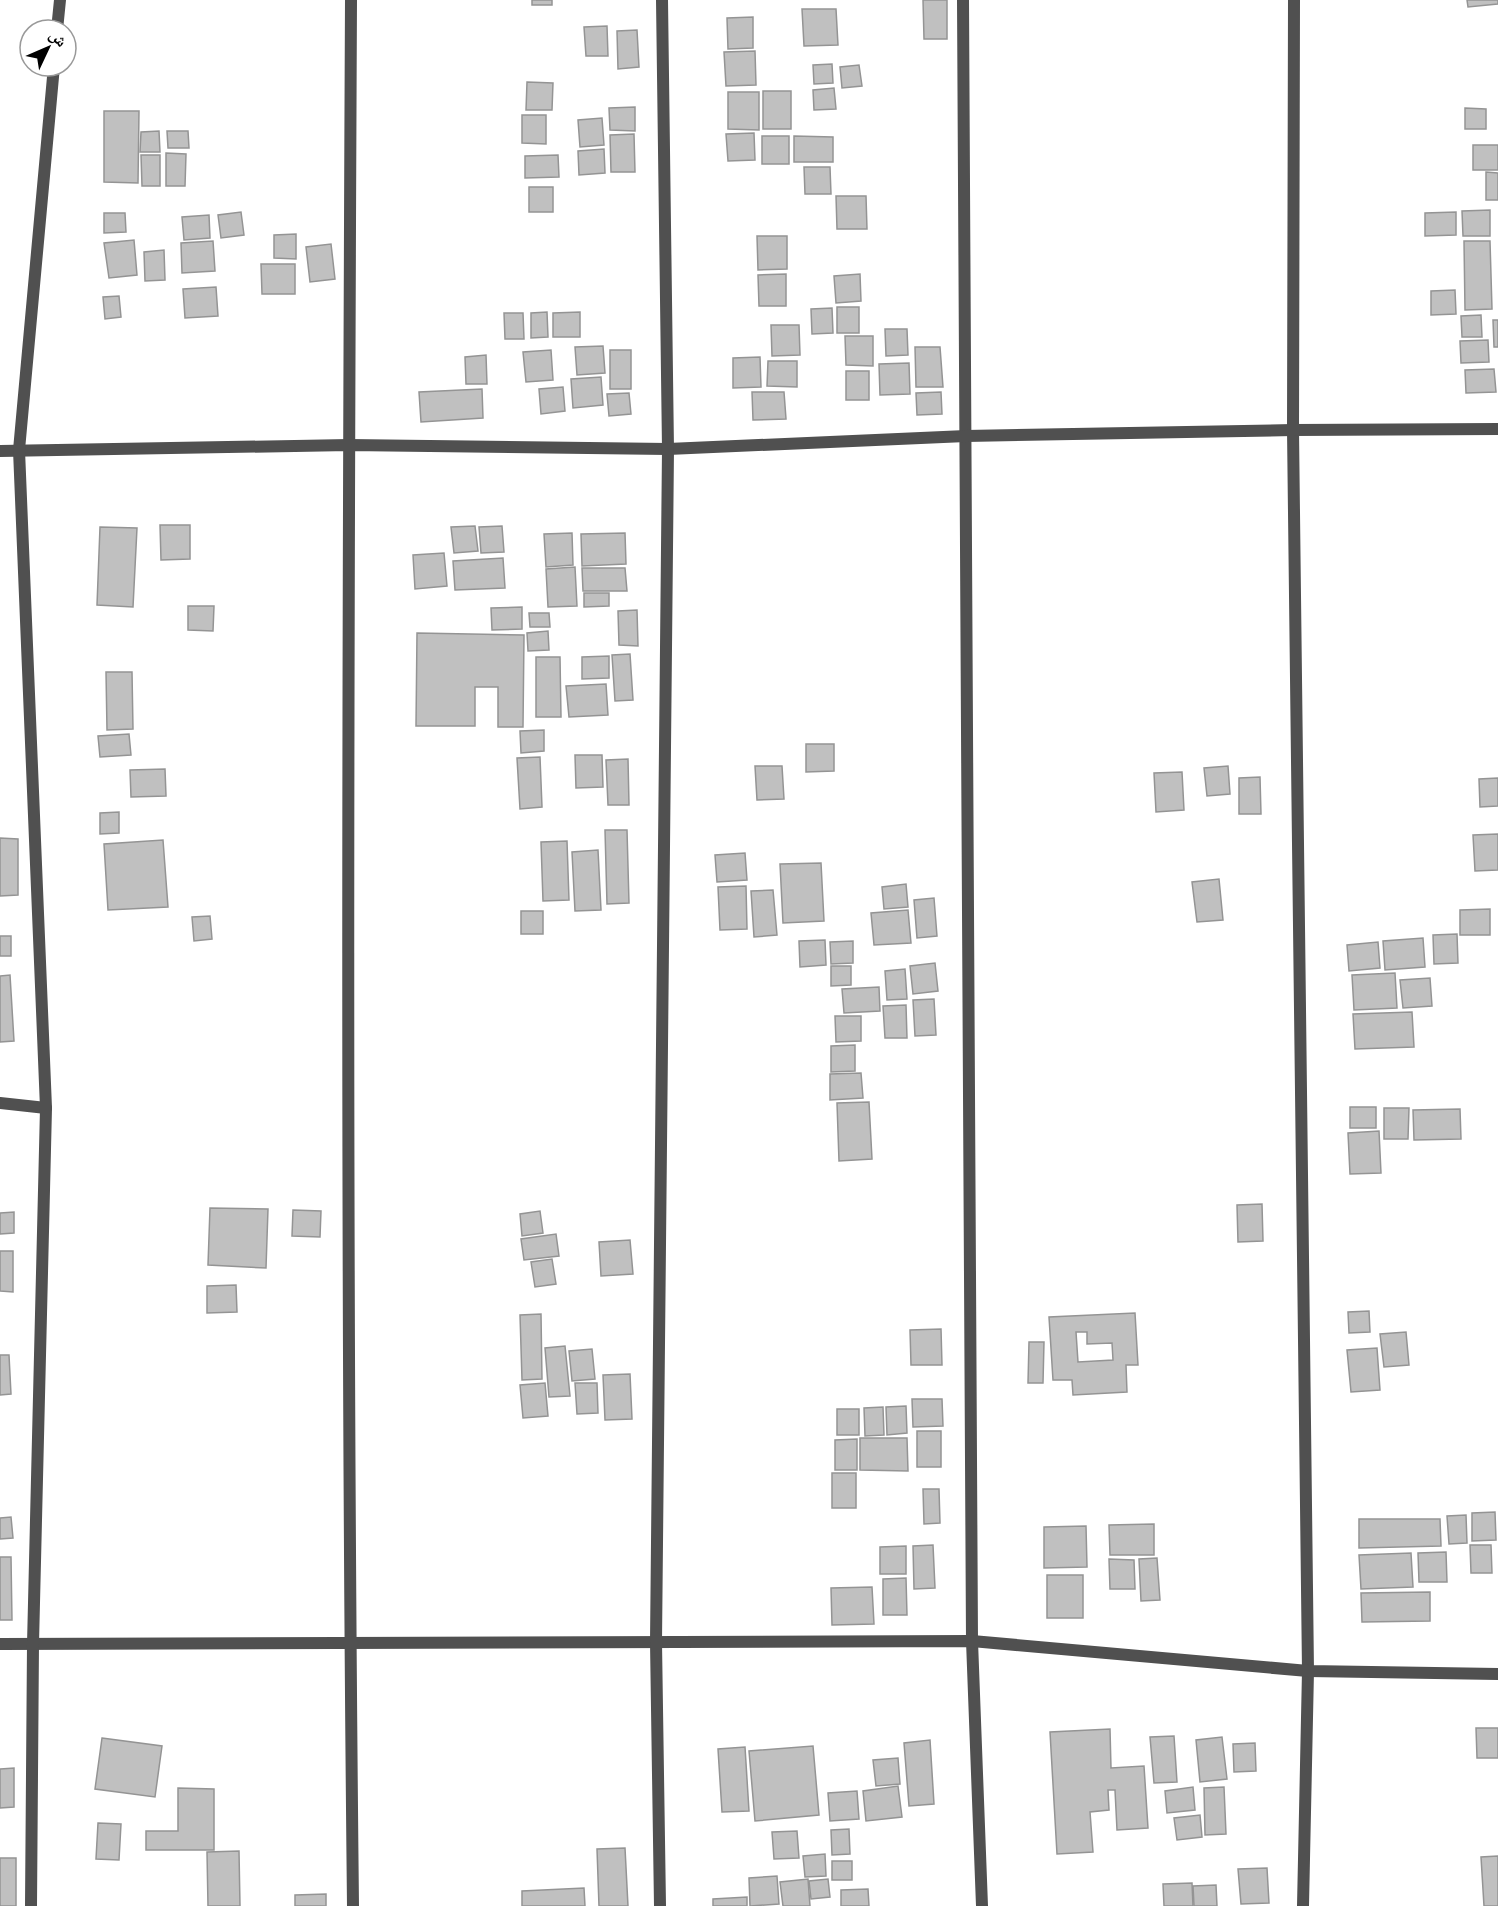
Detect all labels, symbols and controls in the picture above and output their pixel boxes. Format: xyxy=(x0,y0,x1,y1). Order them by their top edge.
north arrow xyxy=(18,18,78,78)
text: ش xyxy=(45,24,73,51)

